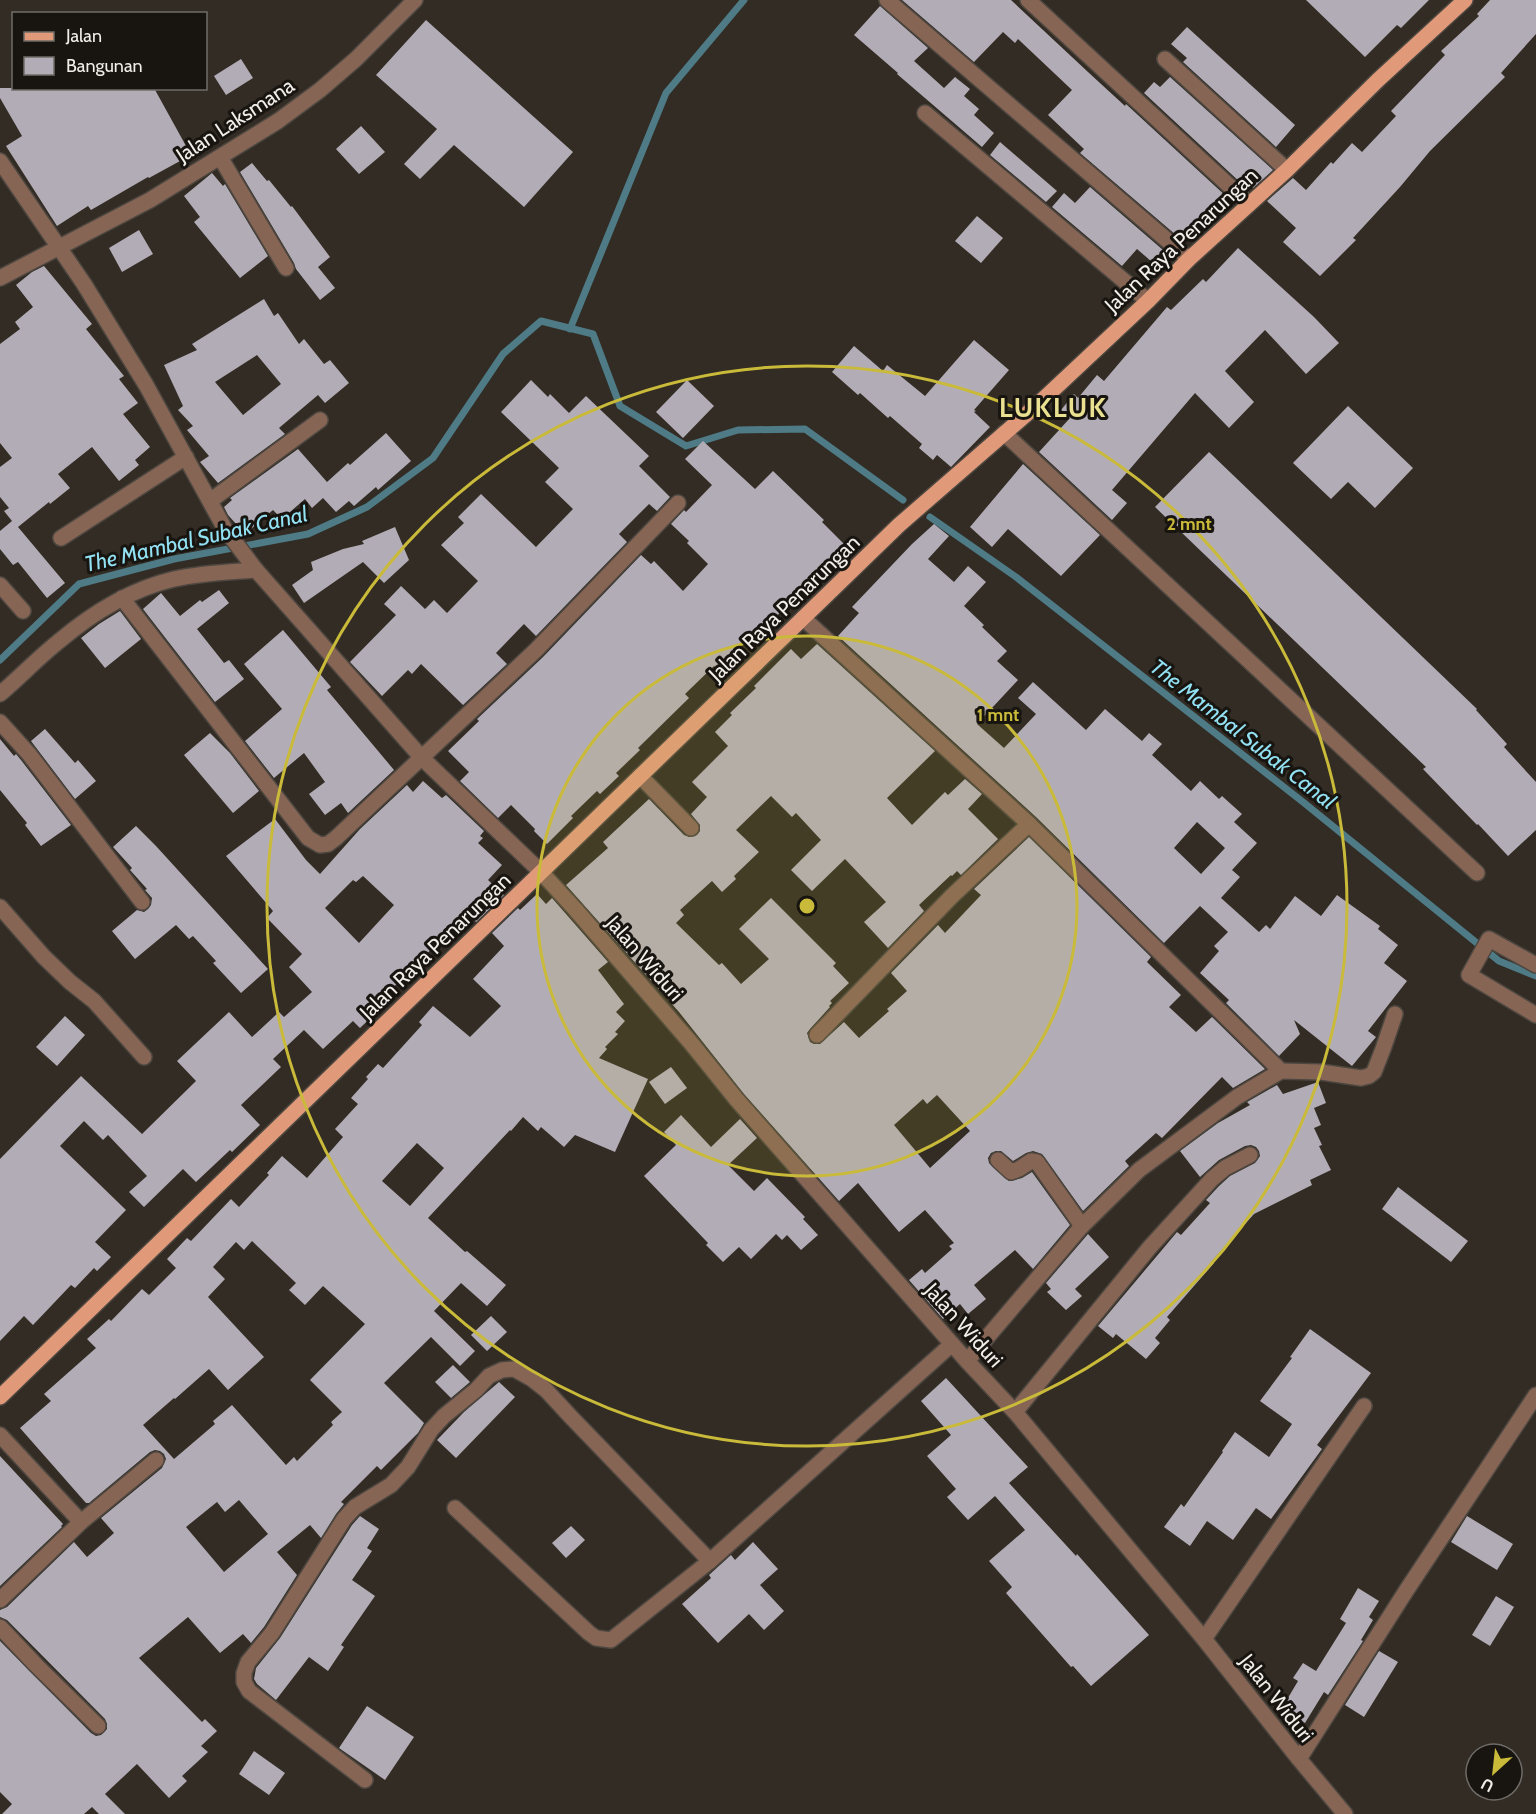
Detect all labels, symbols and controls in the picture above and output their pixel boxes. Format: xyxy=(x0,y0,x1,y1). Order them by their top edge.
legend xyxy=(12,12,207,90)
text: Jalan xyxy=(65,25,102,47)
text: Bangunan xyxy=(66,55,143,77)
street label: Jalan Laksmana xyxy=(170,73,299,168)
street label: Jalan Raya Penarungan xyxy=(1099,163,1263,318)
district label: LUKLUK xyxy=(999,391,1107,424)
water label: The Mambal Subak Canal xyxy=(82,500,311,578)
text: 2 mnt xyxy=(1166,513,1212,535)
street label: Jalan Raya Penarungan xyxy=(703,529,865,687)
water label: The Mambal Subak Canal xyxy=(1145,653,1342,815)
text: 1 mnt xyxy=(977,704,1019,726)
street label: Jalan Raya Penarungan xyxy=(354,867,516,1025)
centre of rings xyxy=(797,896,817,916)
street label: Jalan Widuri xyxy=(601,910,689,1006)
street label: Jalan Widuri xyxy=(919,1277,1008,1372)
street label: Jalan Widuri xyxy=(1234,1648,1319,1747)
north arrow xyxy=(1464,1742,1524,1802)
text: U xyxy=(1478,1774,1497,1796)

